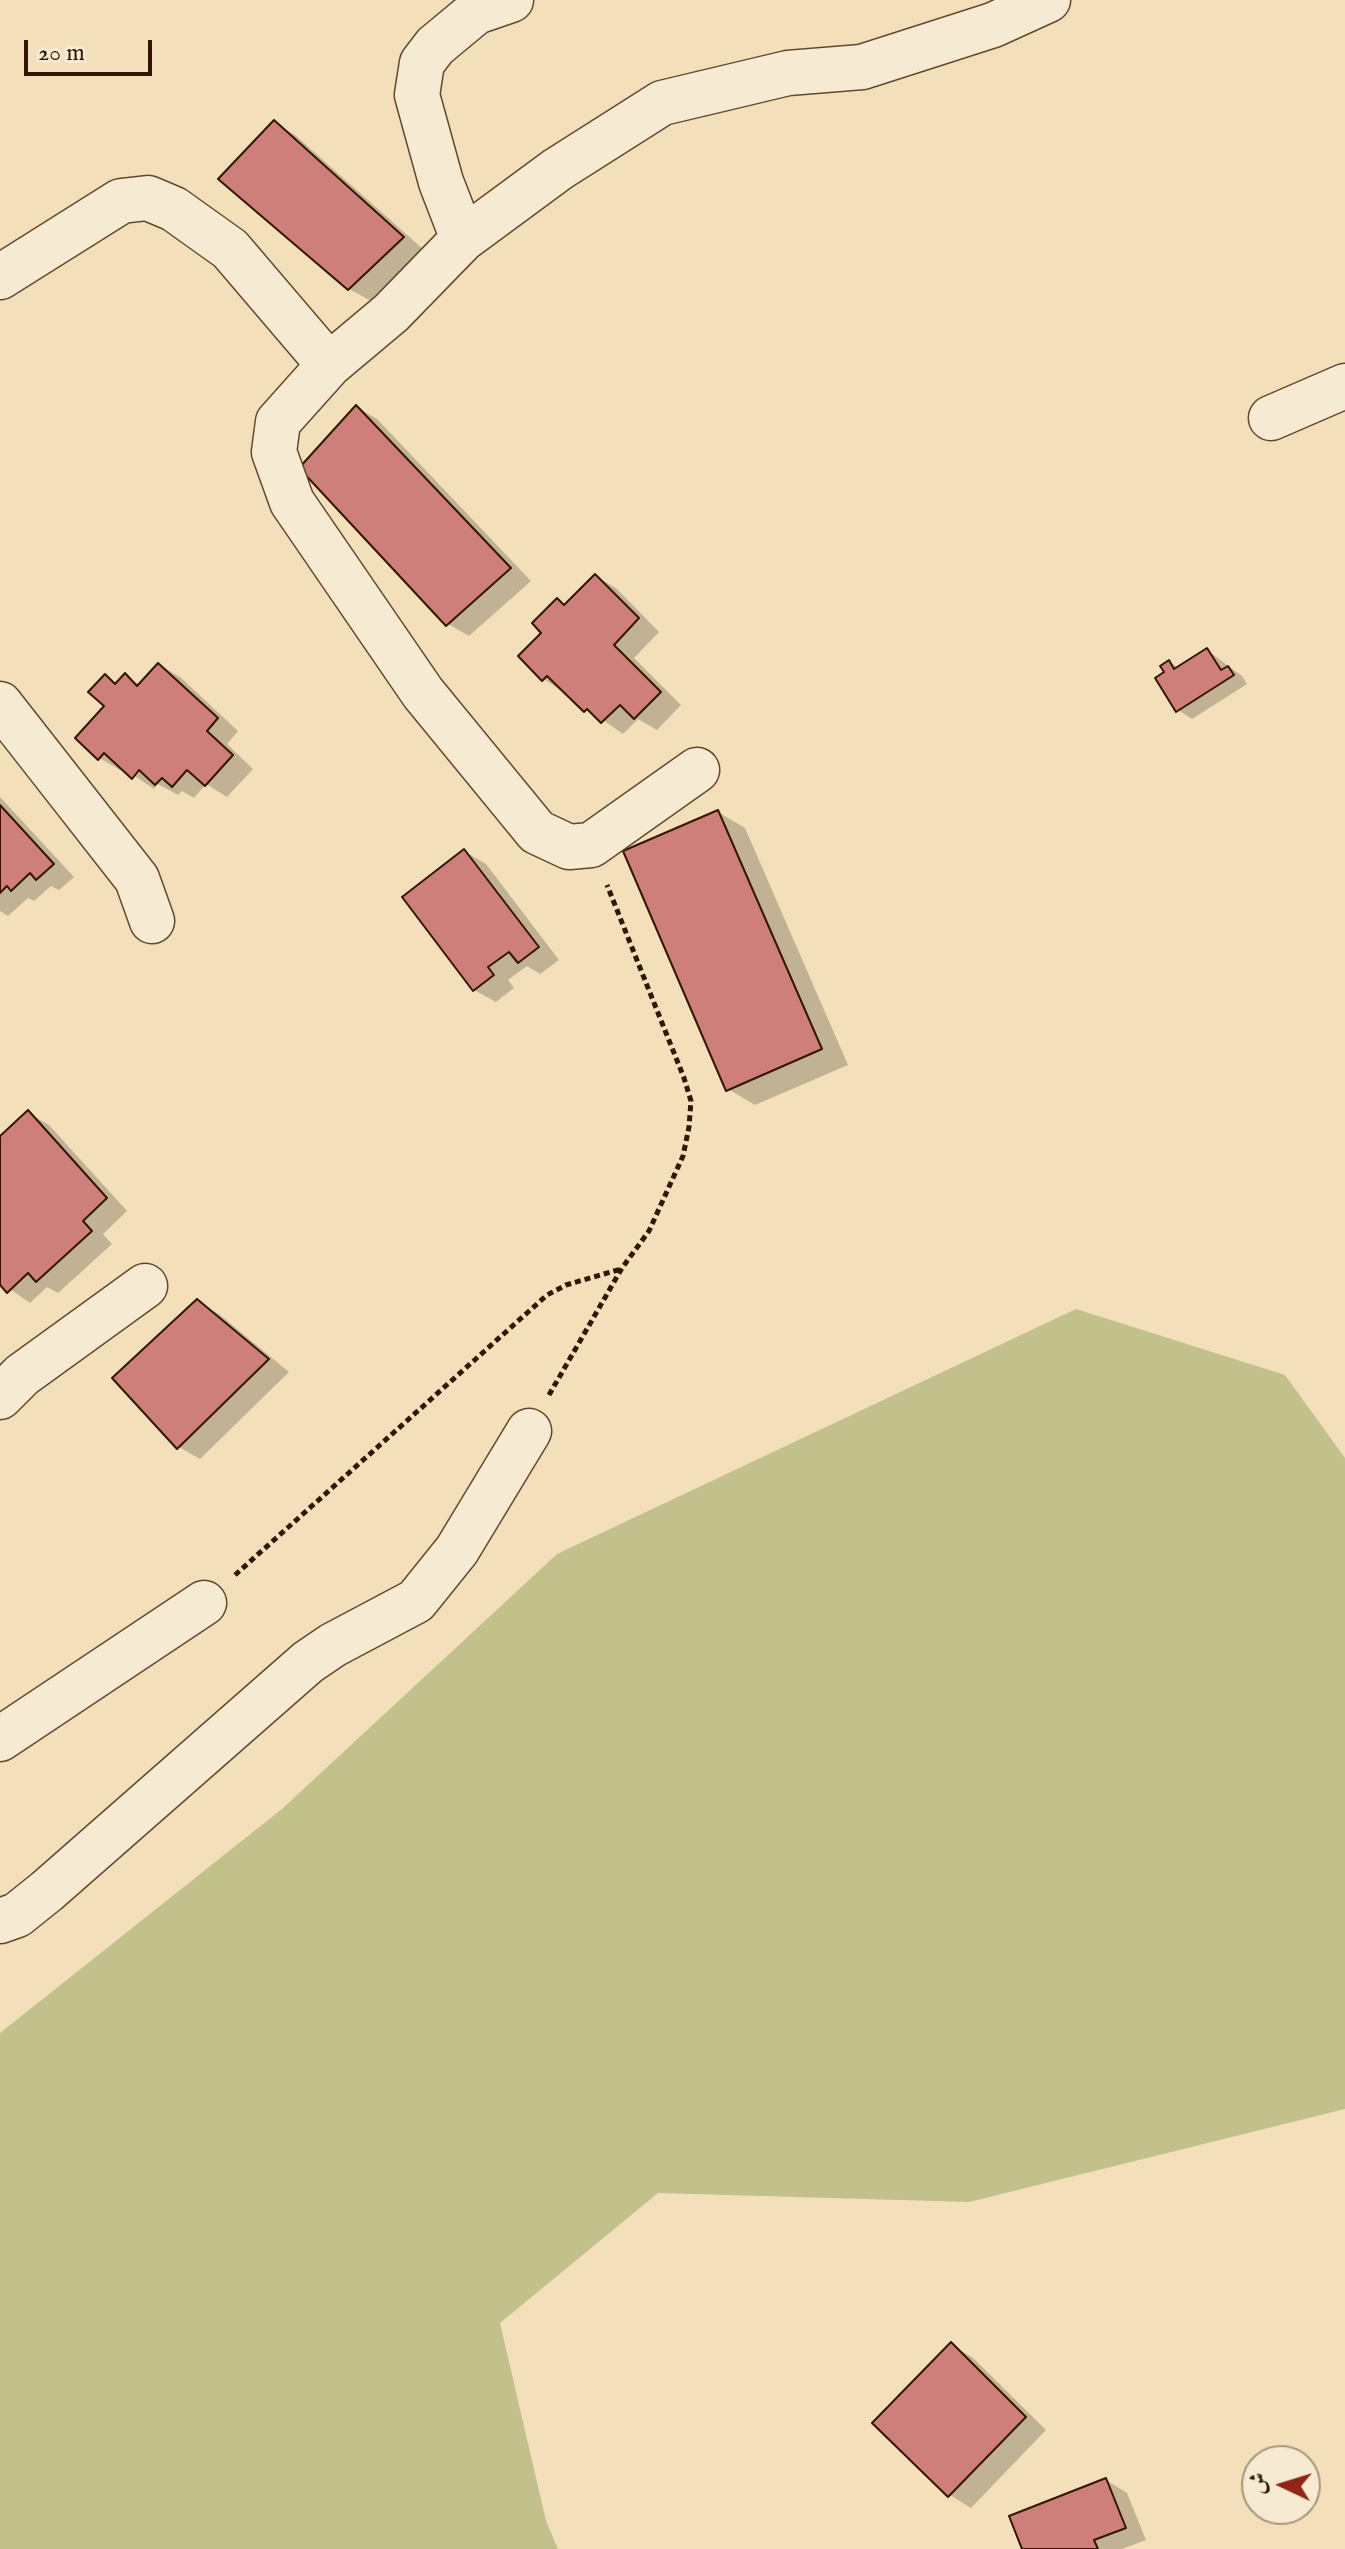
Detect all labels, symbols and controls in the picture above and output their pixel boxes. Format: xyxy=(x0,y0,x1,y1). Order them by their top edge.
scale bar xyxy=(28,24,156,74)
text: 20 m xyxy=(38,38,85,69)
north arrow xyxy=(1241,2445,1321,2525)
text: ش xyxy=(1244,2472,1274,2495)

